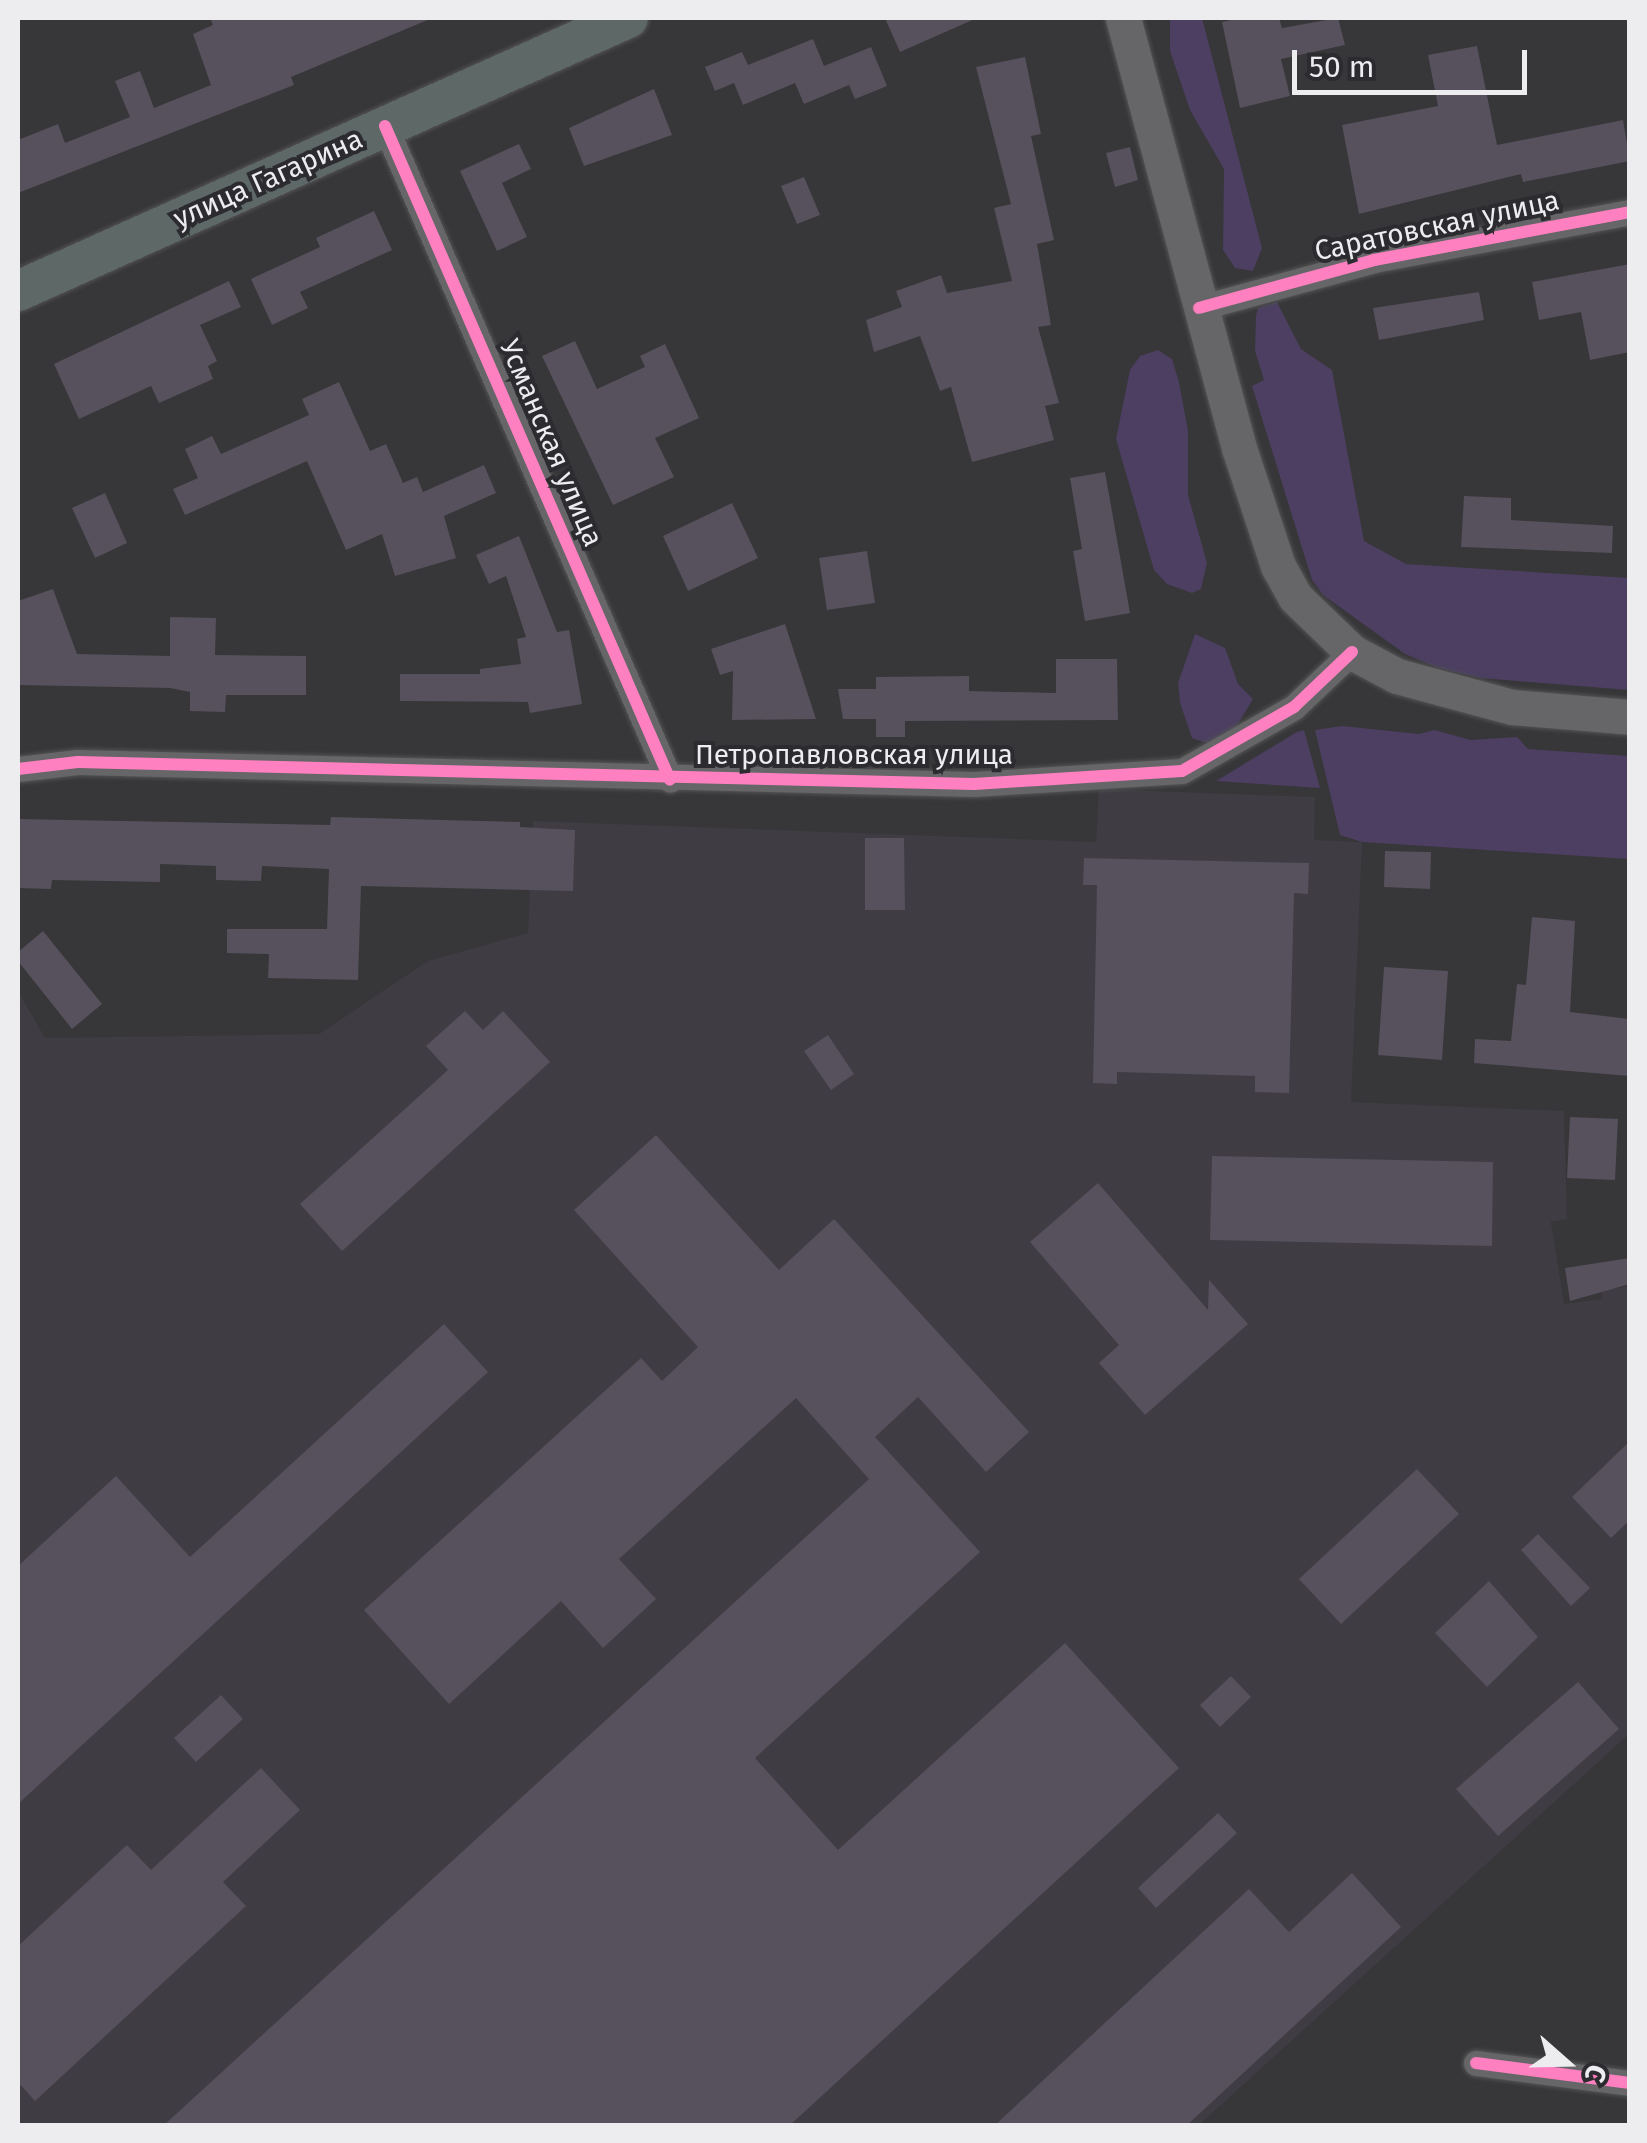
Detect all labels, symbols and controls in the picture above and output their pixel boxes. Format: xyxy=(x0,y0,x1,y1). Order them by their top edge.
scale bar xyxy=(1297,30,1532,92)
text: 50 m xyxy=(1309,49,1374,85)
street label: улица Гагарина xyxy=(168,122,368,236)
street label: Саратовская улица xyxy=(1312,184,1562,268)
street label: Усманская улица xyxy=(492,334,610,552)
street label: Петропавловская улица xyxy=(695,738,1013,772)
north arrow xyxy=(1517,2013,1617,2113)
text: С xyxy=(1577,2060,1614,2087)

